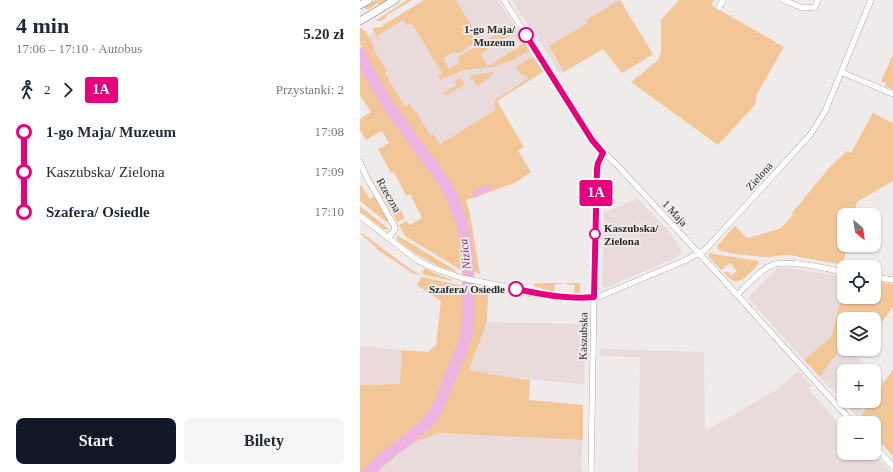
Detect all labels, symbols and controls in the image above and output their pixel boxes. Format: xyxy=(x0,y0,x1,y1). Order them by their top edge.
text: 4 min xyxy=(16,13,69,38)
place label: 1-go Maja/ Muzeum xyxy=(464,23,516,48)
text: 5.20 zł xyxy=(303,26,344,42)
marker: 1-go Maja/ Muzeum xyxy=(518,27,534,43)
text: 17:06 – 17:10 · Autobus xyxy=(16,41,142,56)
icon: walk xyxy=(16,79,38,101)
icon: forward xyxy=(57,79,79,101)
text: 2 xyxy=(44,82,51,97)
text: 1A xyxy=(93,82,110,97)
text: Przystanki: 2 xyxy=(276,82,344,97)
text: 1-go Maja/ Muzeum xyxy=(46,124,176,140)
text: 17:08 xyxy=(314,124,344,139)
street label: Zielona xyxy=(743,159,775,193)
text: Kaszubska/ Zielona xyxy=(46,164,165,180)
text: 17:09 xyxy=(314,164,344,179)
street label: Rzeczna xyxy=(374,176,404,214)
line badge: 1A xyxy=(578,180,614,206)
text: 1A xyxy=(587,185,605,200)
street label: 1 Maja xyxy=(660,198,690,228)
text: Szafera/ Osiedle xyxy=(46,204,150,220)
text: 17:10 xyxy=(314,204,344,219)
north arrow xyxy=(837,208,881,252)
map controls xyxy=(837,208,881,460)
place label: Kaszubska/ Zielona xyxy=(604,222,659,247)
marker: Kaszubska/ Zielona xyxy=(589,228,601,240)
water label: Nizica xyxy=(456,238,474,271)
button: locate xyxy=(837,260,881,304)
marker: Szafera/ Osiedle xyxy=(508,281,524,297)
place label: Szafera/ Osiedle xyxy=(429,283,505,295)
street label: Kaszubska xyxy=(577,312,589,360)
button: layers xyxy=(837,312,881,356)
button: + xyxy=(837,364,881,408)
button: − xyxy=(837,416,881,460)
button: Start xyxy=(16,418,176,464)
button: Bilety xyxy=(184,418,344,464)

